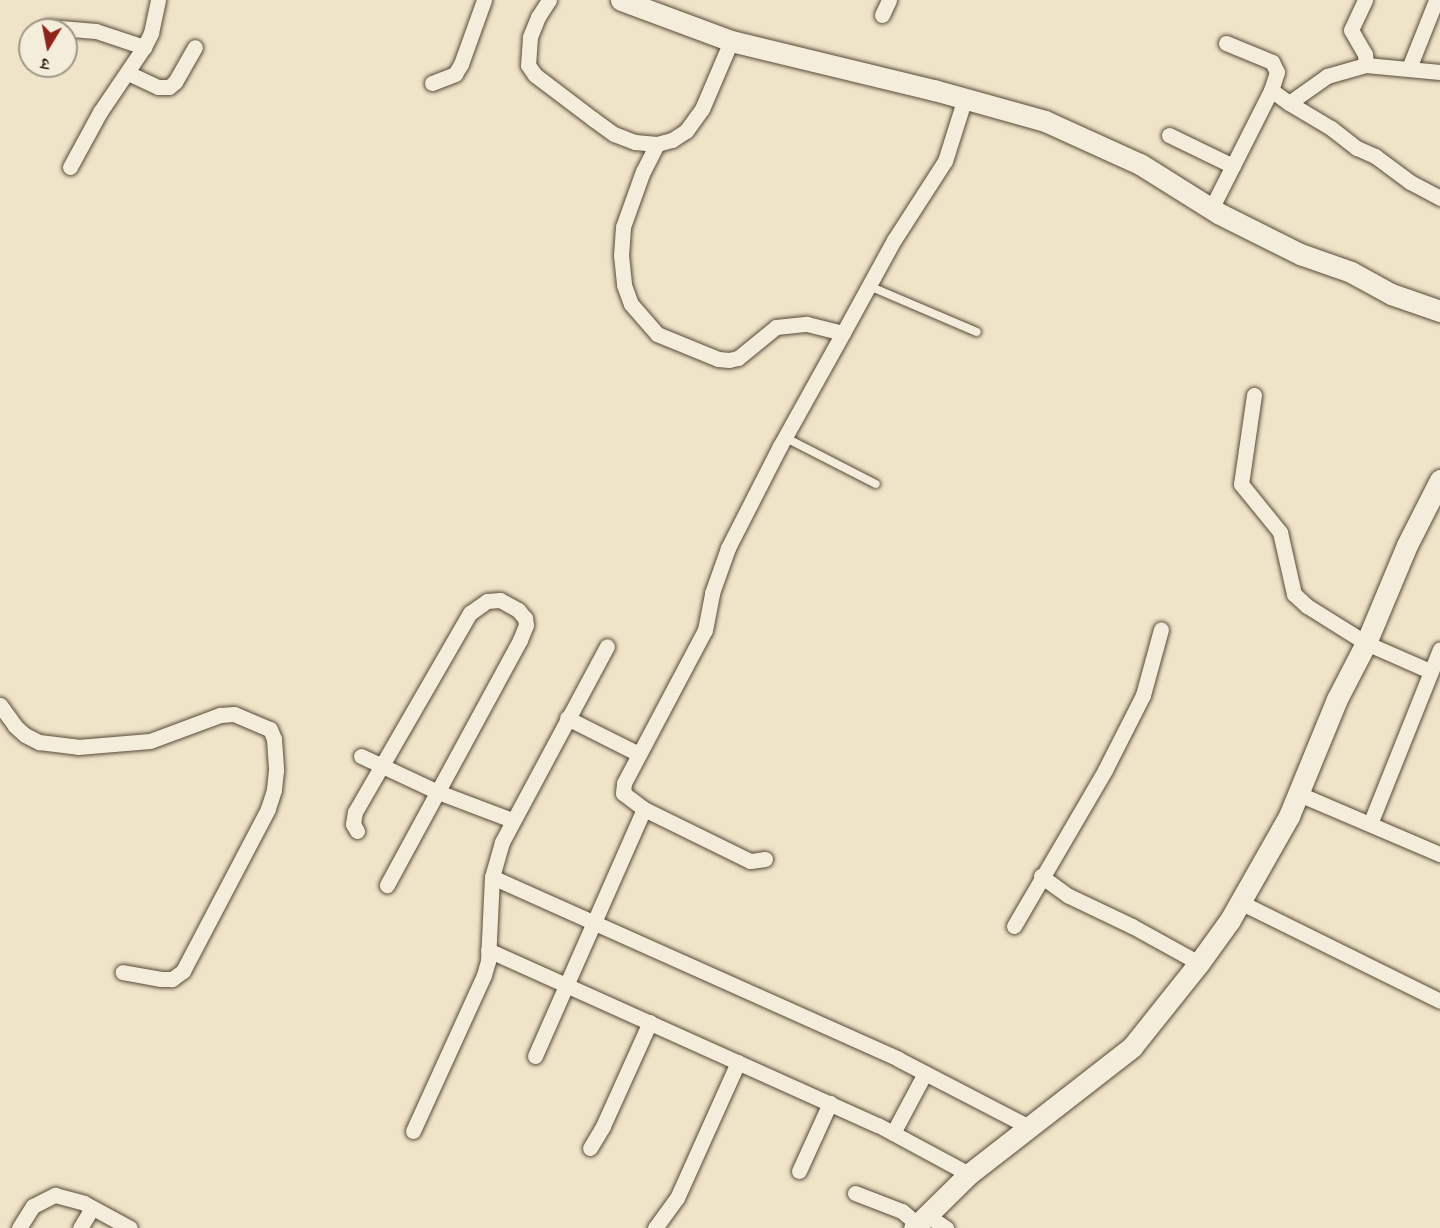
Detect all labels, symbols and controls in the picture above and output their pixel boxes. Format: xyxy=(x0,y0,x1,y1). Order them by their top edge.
north arrow xyxy=(18,18,78,78)
text: उ xyxy=(39,53,51,75)

